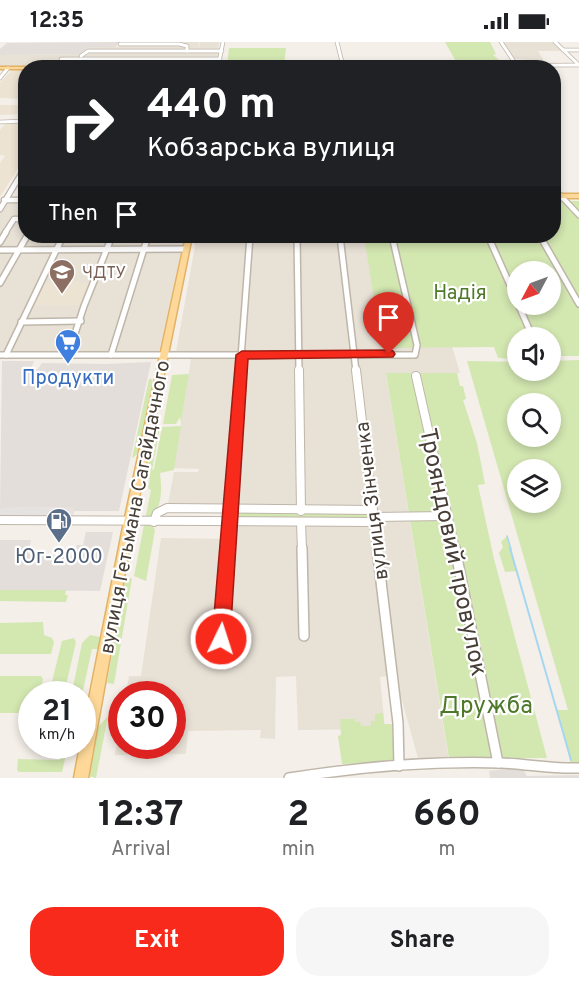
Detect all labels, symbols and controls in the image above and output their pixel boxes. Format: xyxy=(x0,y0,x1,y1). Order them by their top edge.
text: 12:35 xyxy=(30,8,84,35)
text: 440 m xyxy=(147,80,276,133)
icon: right xyxy=(48,84,126,162)
text: Кобзарська вулиця xyxy=(147,132,396,166)
icon: arrive xyxy=(110,198,143,231)
text: Then xyxy=(48,201,98,228)
school or university icon: ЧДТУ xyxy=(47,257,77,295)
north arrow xyxy=(507,261,561,315)
map controls xyxy=(507,261,561,513)
place label: ЧДТУ xyxy=(82,264,126,284)
park label: Надія xyxy=(433,281,487,307)
pin xyxy=(363,292,414,354)
icon: arrive xyxy=(372,301,405,334)
supermarket icon: Продукти xyxy=(53,327,83,365)
button: sound xyxy=(507,327,561,381)
street label: вулиця Гетьмана Сагайдачного xyxy=(95,358,177,656)
place label: Продукти xyxy=(22,366,114,392)
button: search xyxy=(507,393,561,447)
street label: вулиця Зінченка xyxy=(350,420,396,581)
street label: Трояндовий провулок xyxy=(411,426,493,679)
button: layers xyxy=(507,459,561,513)
fuel station icon: Юг-2000 xyxy=(44,506,74,544)
place label: Юг-2000 xyxy=(15,545,103,571)
position arrow xyxy=(189,607,253,671)
speed limit sign: 30 xyxy=(108,681,186,759)
park label: Дружба xyxy=(439,692,533,722)
text: 21 xyxy=(42,694,72,731)
text: km/h xyxy=(39,726,75,745)
text: 12:37 xyxy=(98,793,184,839)
text: 2 xyxy=(287,793,309,839)
text: 660 xyxy=(413,793,481,839)
text: Arrival xyxy=(111,837,171,863)
text: min xyxy=(282,837,315,863)
text: m xyxy=(438,837,455,863)
button: Exit xyxy=(30,907,284,976)
button: Share xyxy=(296,907,549,976)

